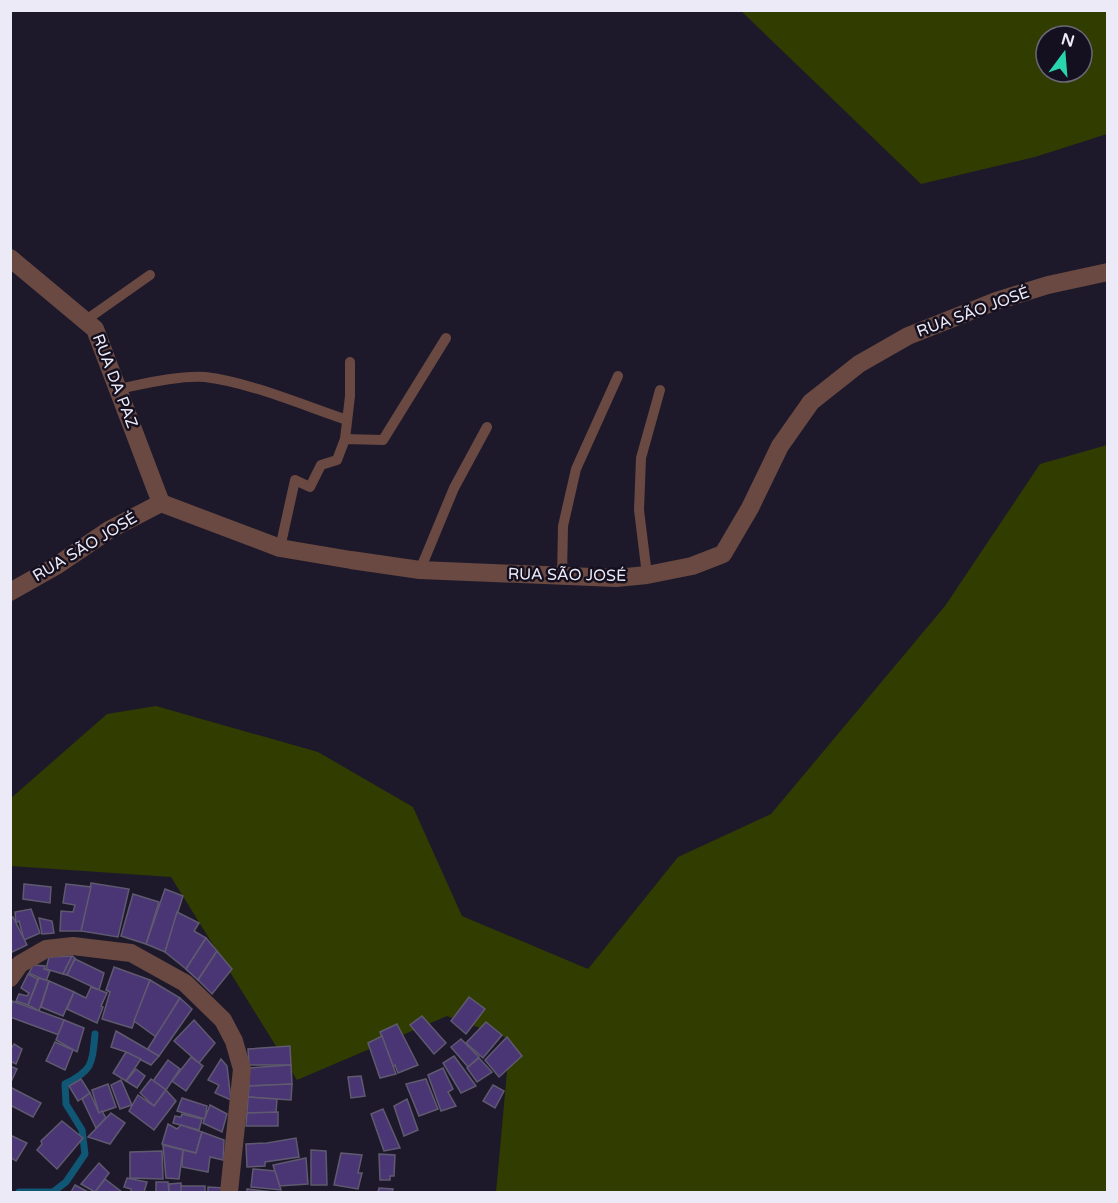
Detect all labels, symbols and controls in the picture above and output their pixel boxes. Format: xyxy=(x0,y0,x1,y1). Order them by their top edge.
north arrow xyxy=(1034,24,1094,84)
text: N xyxy=(1059,29,1077,52)
street label: RUA SÃO JOSÉ xyxy=(914,282,1032,342)
street label: RUA DA PAZ xyxy=(88,331,142,431)
street label: RUA SÃO JOSÉ xyxy=(29,508,141,586)
street label: RUA SÃO JOSÉ xyxy=(508,564,626,586)

